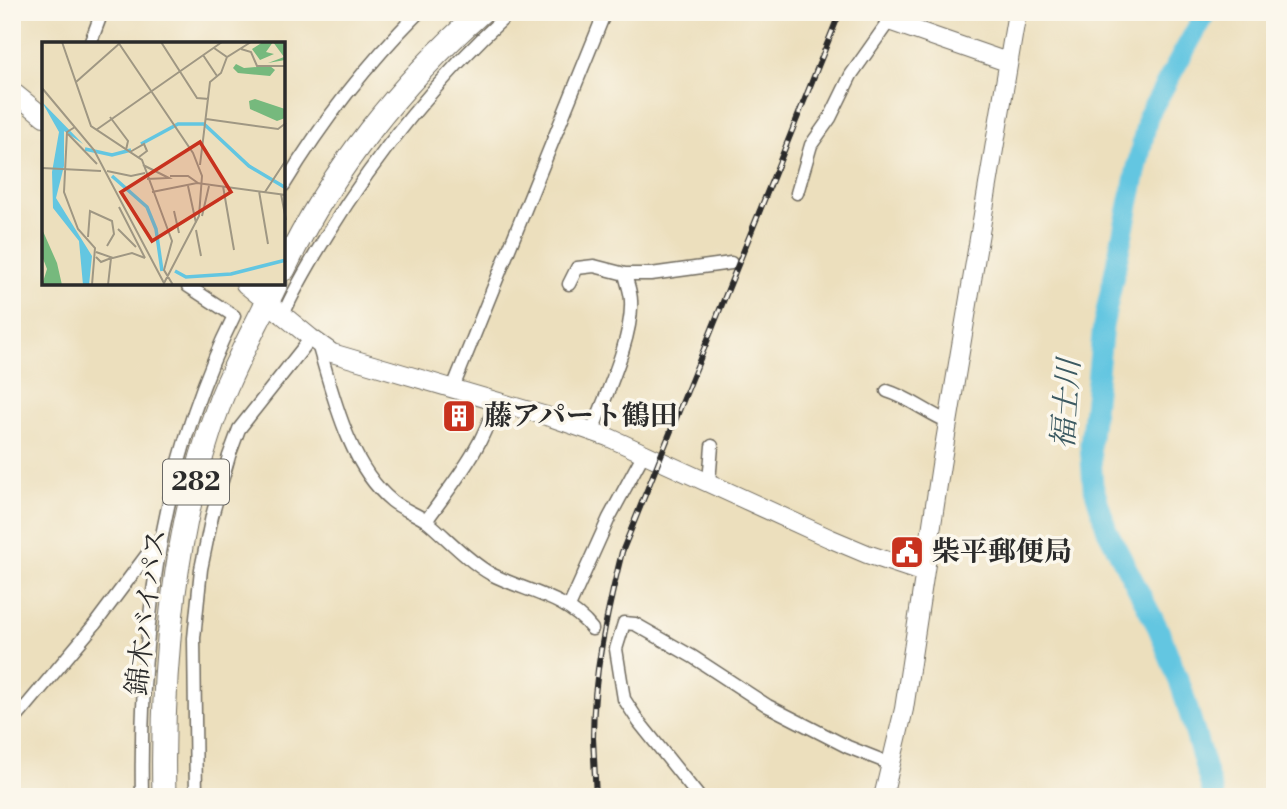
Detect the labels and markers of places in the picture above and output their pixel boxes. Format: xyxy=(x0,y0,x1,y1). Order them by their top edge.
building icon: 藤アパート鶴田 xyxy=(440,397,478,435)
place label: 藤アパート鶴田 xyxy=(484,399,678,434)
public building icon: 柴平郵便局 xyxy=(888,533,926,571)
place label: 柴平郵便局 xyxy=(932,535,1072,570)

